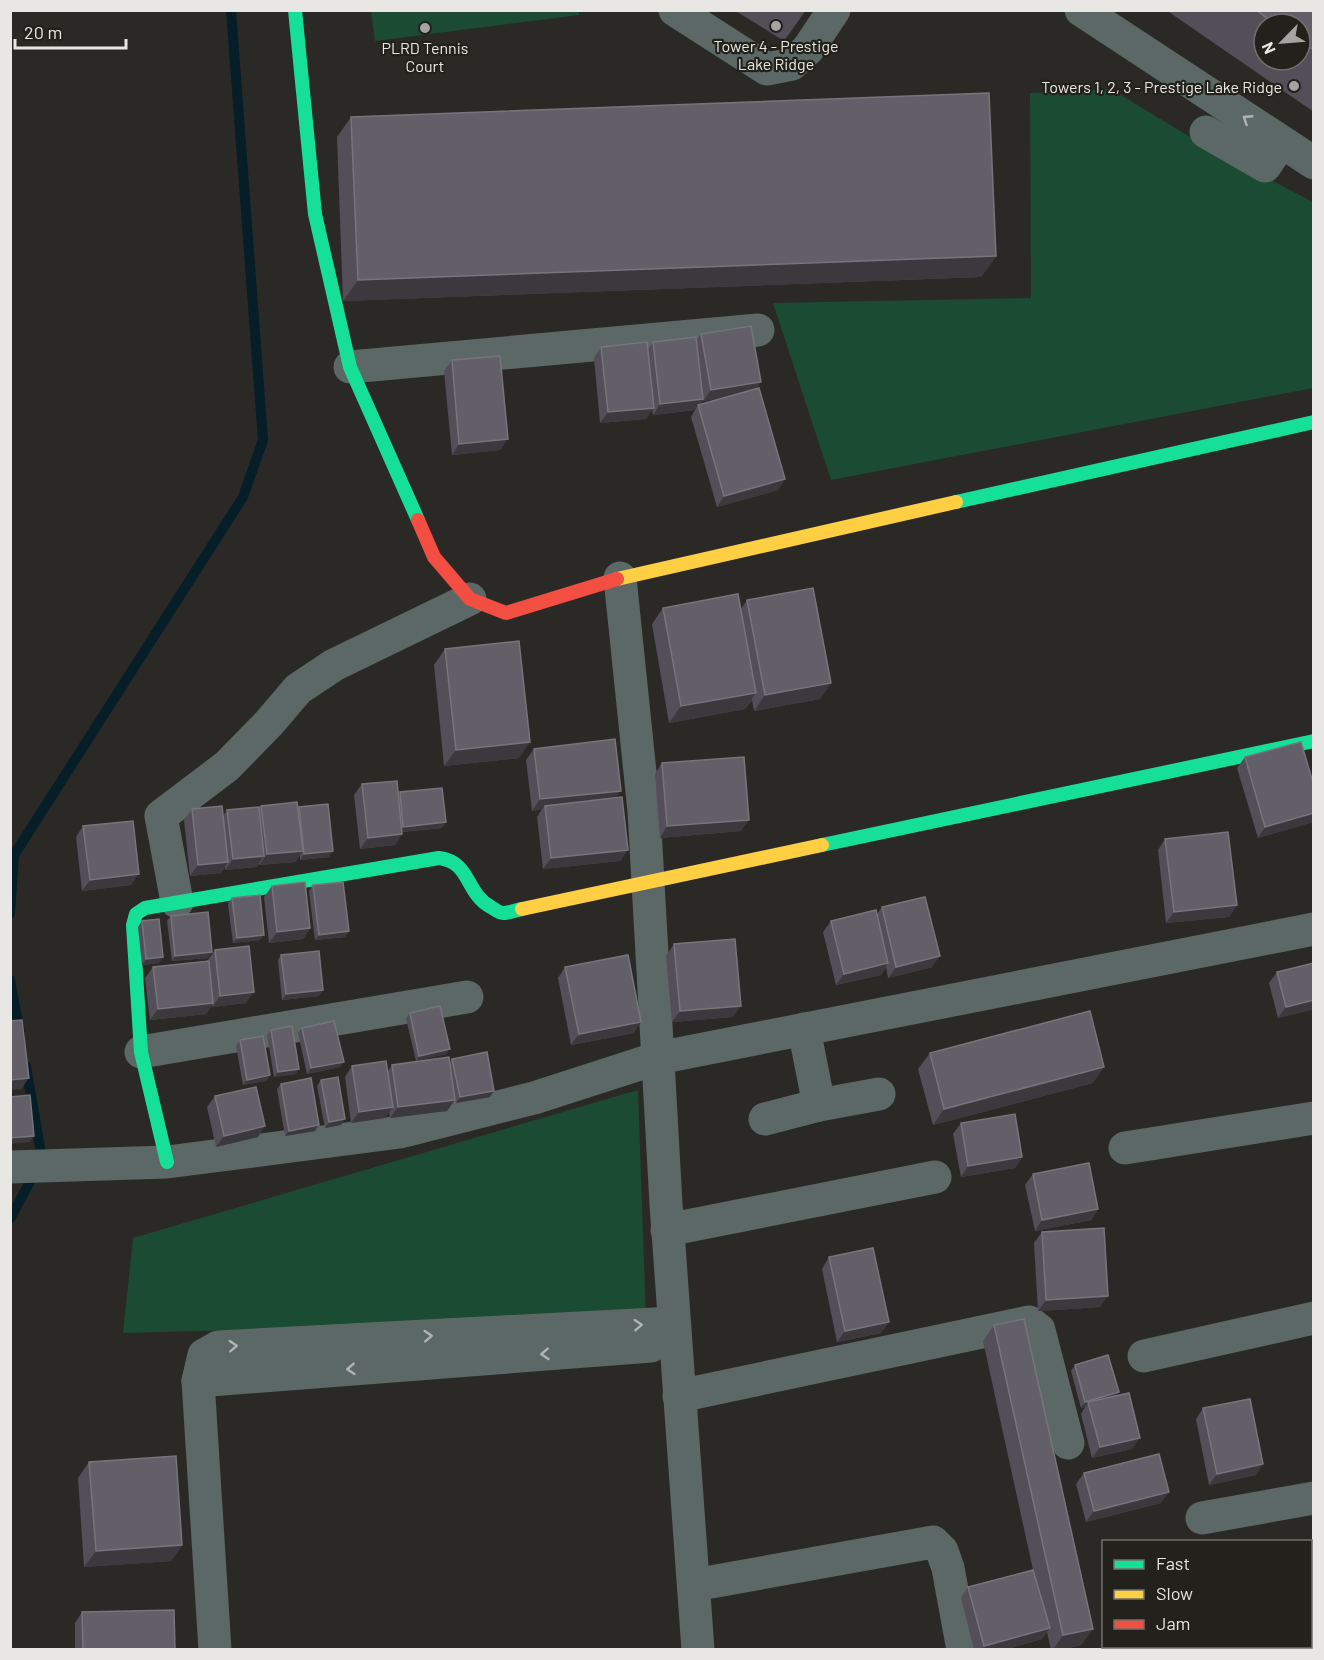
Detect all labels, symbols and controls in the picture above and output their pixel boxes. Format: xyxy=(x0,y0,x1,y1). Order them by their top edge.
scale bar xyxy=(15,12,126,50)
north arrow xyxy=(1252,12,1312,72)
marker: Tower 4 - Prestige Lake Ridge xyxy=(769,19,783,33)
text: 20 m xyxy=(24,21,62,43)
marker: PLRD Tennis Court xyxy=(418,21,432,35)
place label: Tower 4 - Prestige Lake Ridge xyxy=(714,36,839,73)
place label: PLRD Tennis Court xyxy=(382,38,468,75)
text: N xyxy=(1257,40,1279,57)
place label: Towers 1, 2, 3 - Prestige Lake Ridge xyxy=(1041,77,1282,96)
marker: Towers 1, 2, 3 - Prestige Lake Ridge xyxy=(1287,79,1301,93)
one-way arrow xyxy=(1243,115,1253,127)
one-way arrow xyxy=(634,1318,643,1331)
one-way arrow xyxy=(424,1329,433,1342)
one-way arrow xyxy=(229,1340,238,1353)
one-way arrow xyxy=(541,1347,550,1360)
one-way arrow xyxy=(346,1363,355,1376)
legend xyxy=(1102,1540,1312,1648)
text: Fast xyxy=(1156,1552,1190,1574)
text: Slow xyxy=(1156,1582,1193,1604)
text: Jam xyxy=(1156,1612,1190,1634)

